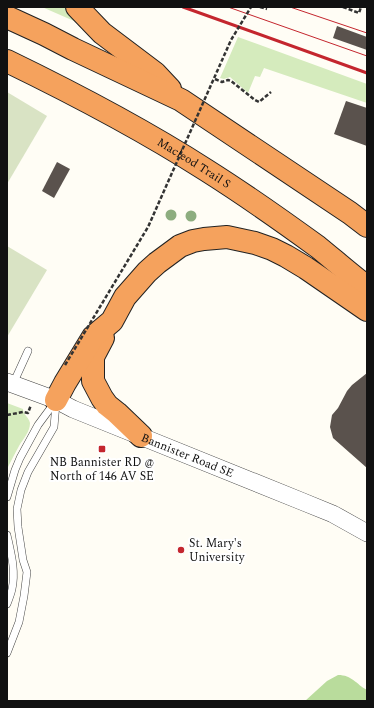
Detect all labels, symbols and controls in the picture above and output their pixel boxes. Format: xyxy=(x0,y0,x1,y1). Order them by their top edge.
street label: Macleod Trail S xyxy=(153,133,234,193)
street label: Bannister Road SE xyxy=(138,428,237,483)
marker: NB Bannister RD @ North of 146 AV SE xyxy=(97,444,107,454)
place label: NB Bannister RD @ North of 146 AV SE xyxy=(50,453,154,486)
place label: St. Mary's University xyxy=(189,534,246,567)
marker: St. Mary's University xyxy=(176,545,186,555)

